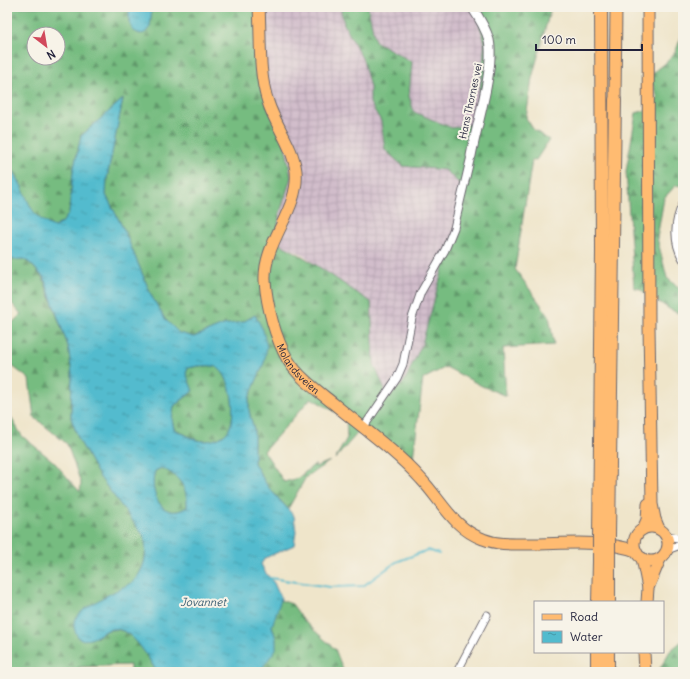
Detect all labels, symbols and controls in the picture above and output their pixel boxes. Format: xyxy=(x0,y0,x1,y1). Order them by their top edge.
north arrow xyxy=(26,26,66,66)
scale bar xyxy=(536,26,642,52)
text: 100 m xyxy=(542,32,576,47)
text: N xyxy=(44,47,58,63)
street label: Hans Thornes vei xyxy=(456,62,485,140)
street label: Molandsveien xyxy=(274,342,322,397)
water label: Jovannet xyxy=(180,595,227,609)
legend xyxy=(534,601,664,653)
text: Road xyxy=(570,609,598,624)
text: Water xyxy=(570,629,603,644)

